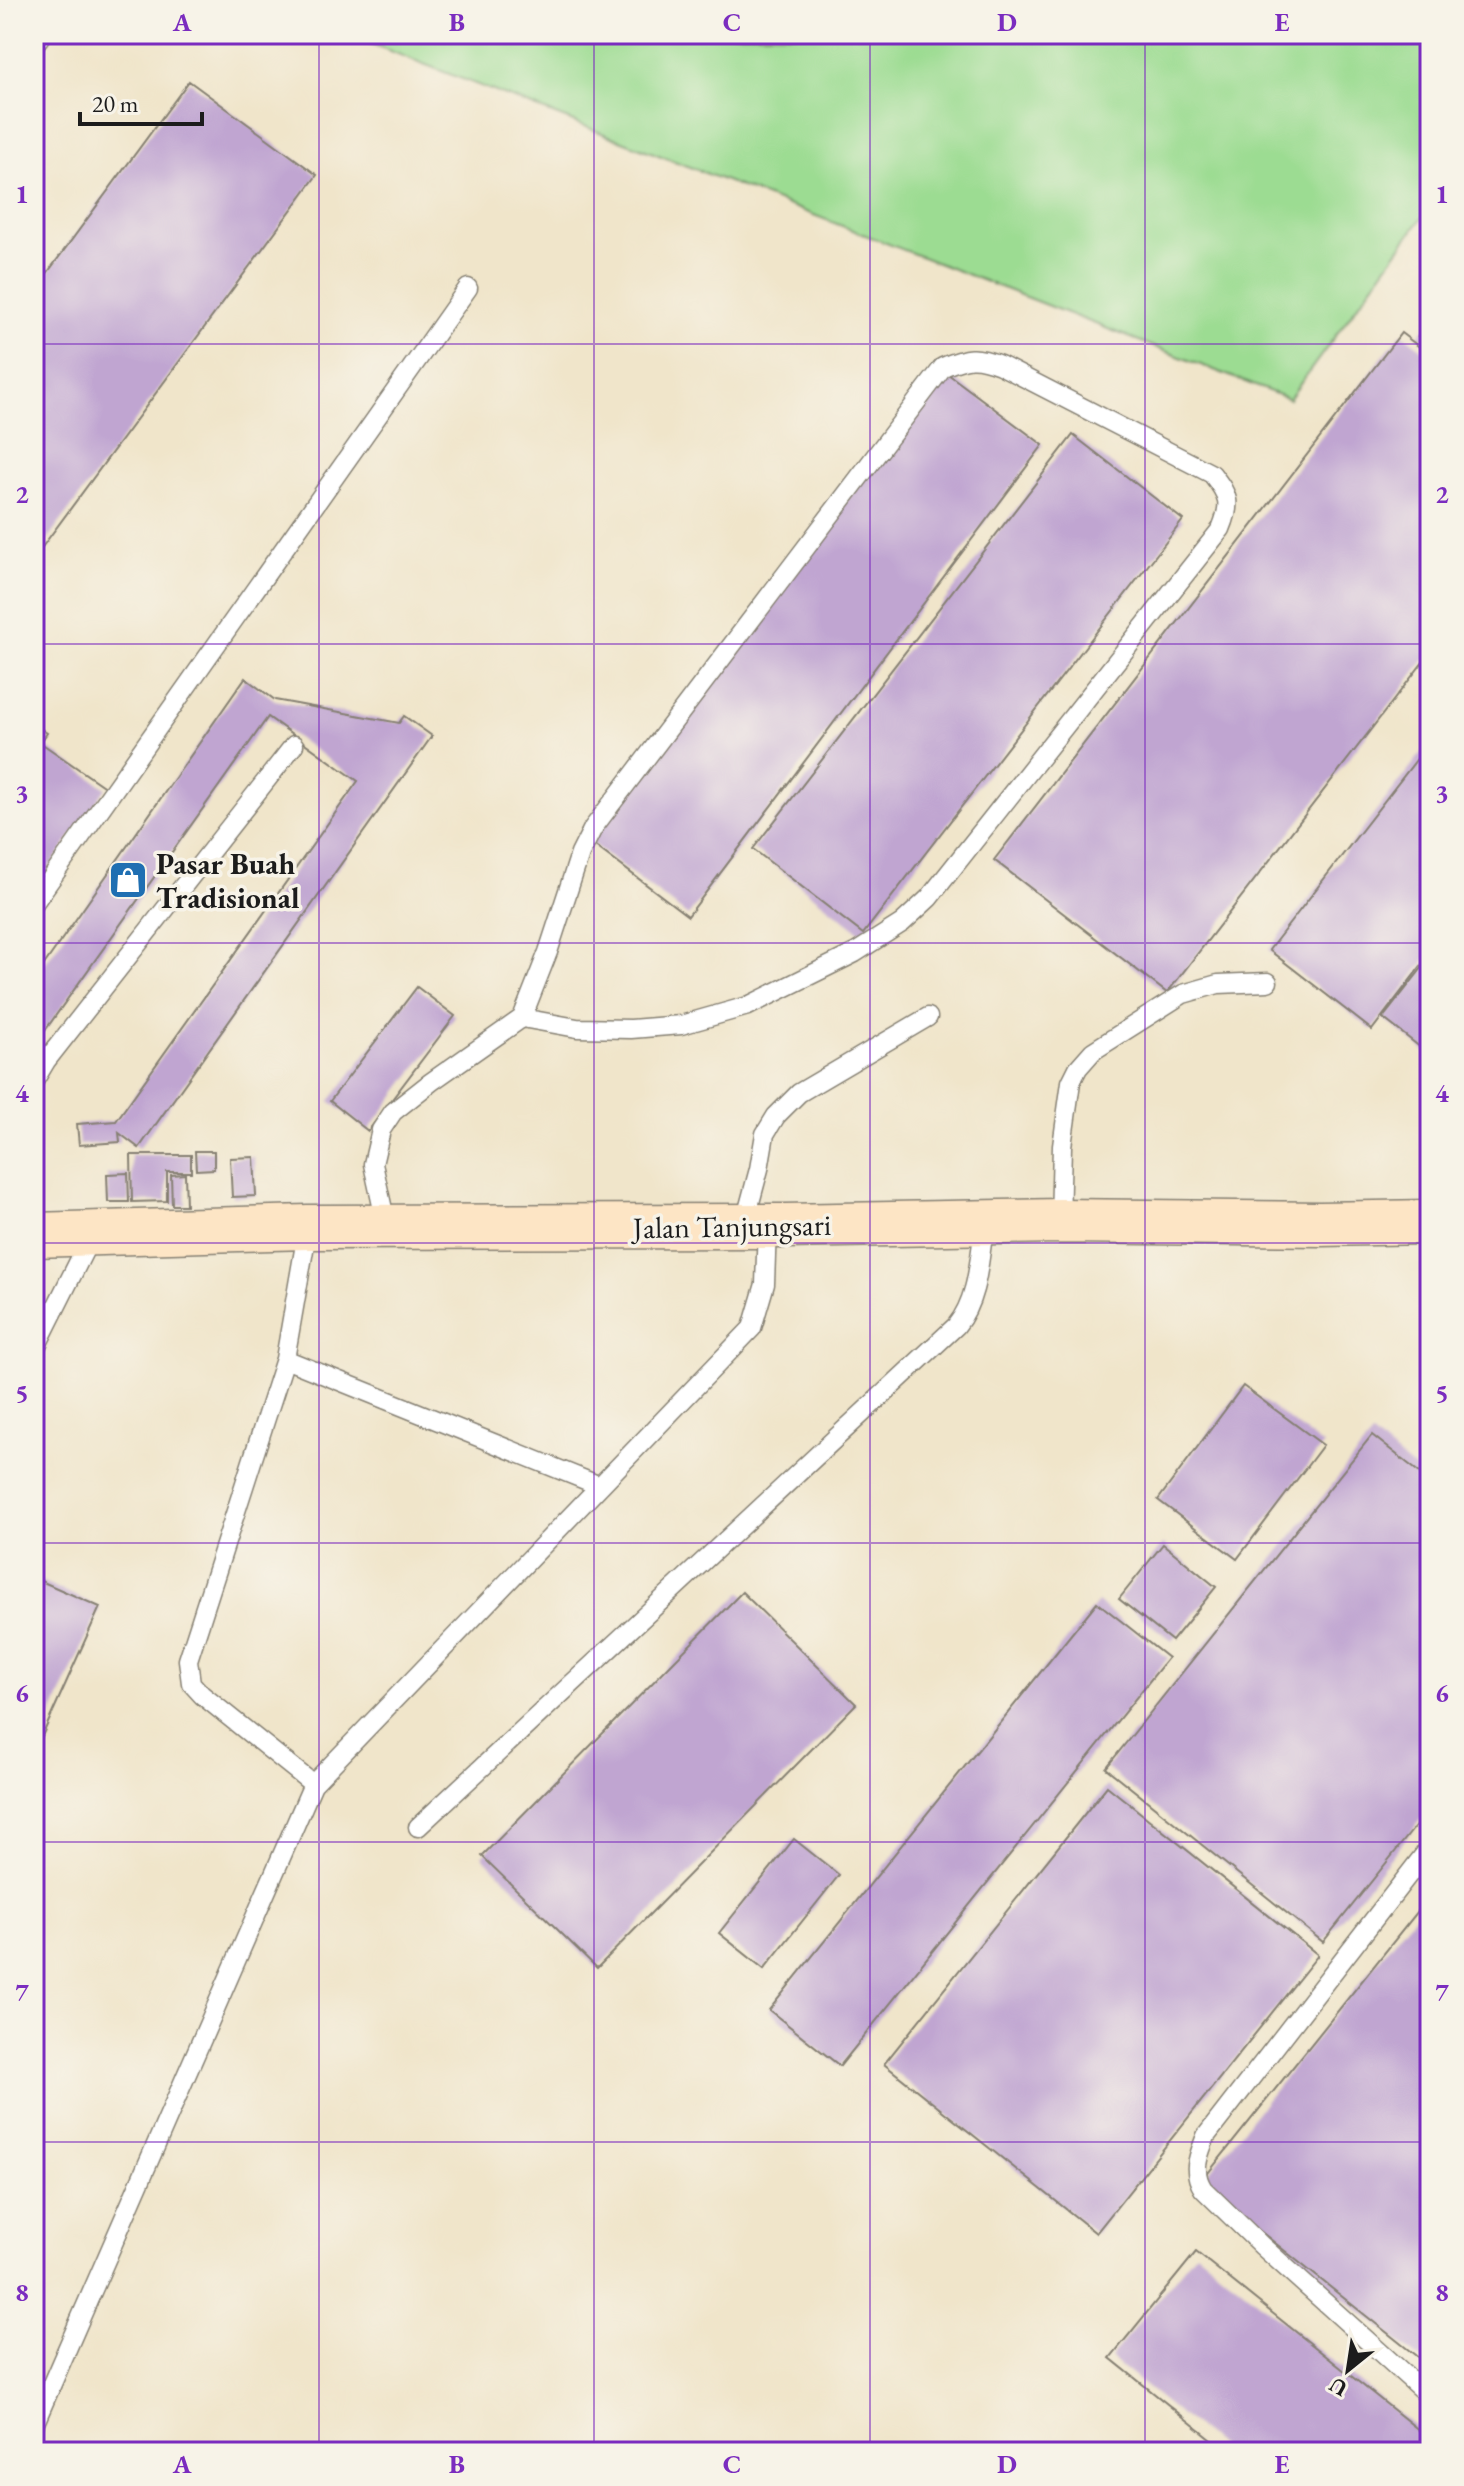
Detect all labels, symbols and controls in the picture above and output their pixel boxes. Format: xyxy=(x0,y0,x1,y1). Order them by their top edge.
text: A xyxy=(172,5,192,39)
text: B xyxy=(449,5,465,39)
text: C xyxy=(723,5,741,39)
text: D xyxy=(997,5,1017,39)
text: E xyxy=(1275,5,1290,39)
scale bar xyxy=(80,76,202,126)
text: 20 m xyxy=(92,88,139,119)
text: 1 xyxy=(15,177,29,211)
text: 1 xyxy=(1435,177,1449,211)
text: 2 xyxy=(15,477,29,511)
text: 2 xyxy=(1435,477,1449,511)
text: 3 xyxy=(15,776,29,810)
text: 3 xyxy=(1435,776,1449,810)
place label: Pasar Buah Tradisional xyxy=(156,844,300,917)
shop icon: Pasar Buah Tradisional xyxy=(107,859,149,901)
text: 4 xyxy=(15,1076,29,1110)
text: 4 xyxy=(1435,1076,1449,1110)
street label: Jalan Tanjungsari xyxy=(629,1205,832,1247)
text: 5 xyxy=(15,1376,29,1410)
text: 5 xyxy=(1435,1376,1449,1410)
text: 6 xyxy=(15,1676,29,1710)
text: 6 xyxy=(1435,1676,1449,1710)
text: 7 xyxy=(15,1975,29,2009)
text: 7 xyxy=(1435,1975,1449,2009)
text: 8 xyxy=(15,2275,29,2309)
text: 8 xyxy=(1435,2275,1449,2309)
north arrow xyxy=(1308,2330,1388,2410)
text: U xyxy=(1323,2370,1353,2404)
text: A xyxy=(172,2447,192,2481)
text: B xyxy=(449,2447,465,2481)
text: C xyxy=(723,2447,741,2481)
text: D xyxy=(997,2447,1017,2481)
text: E xyxy=(1275,2447,1290,2481)

